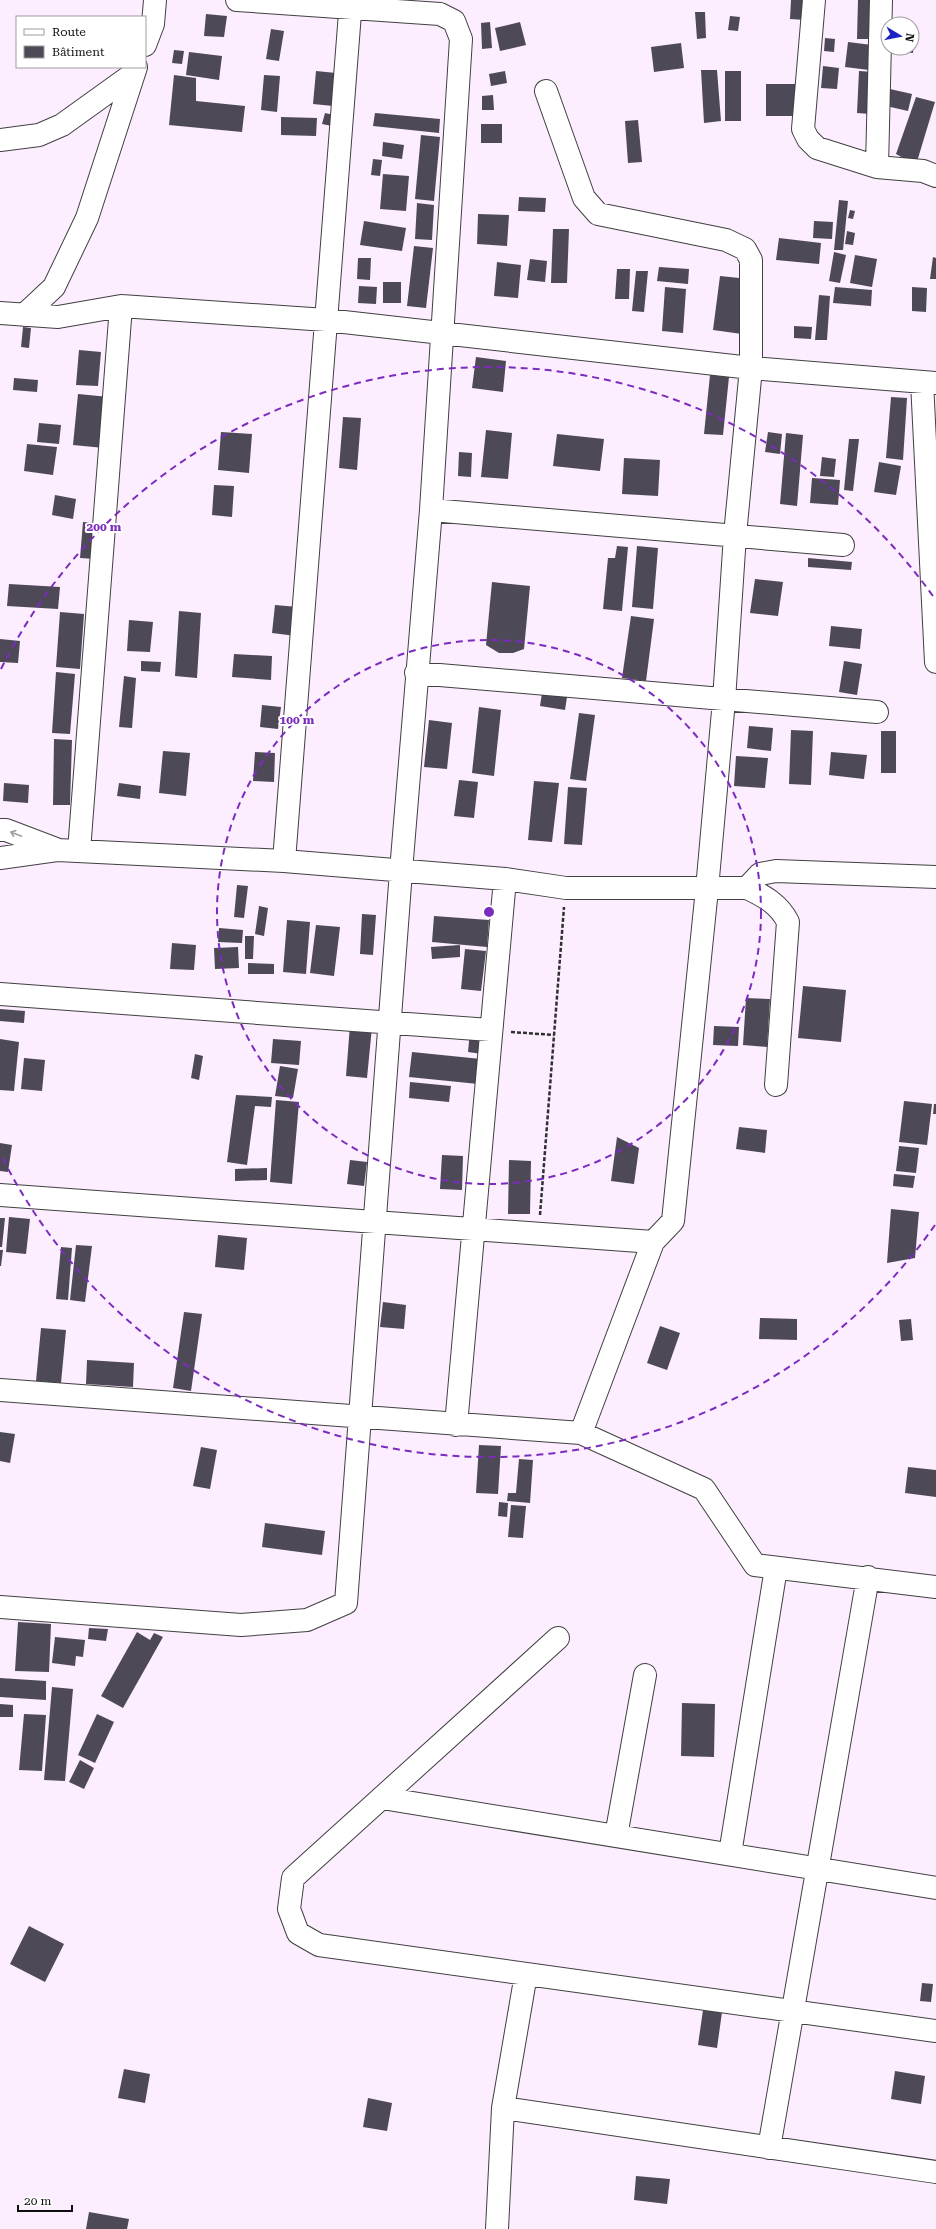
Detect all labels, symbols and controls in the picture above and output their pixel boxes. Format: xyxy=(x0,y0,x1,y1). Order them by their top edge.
legend xyxy=(16,16,146,68)
north arrow xyxy=(880,16,920,56)
text: Route xyxy=(52,25,86,39)
text: N xyxy=(902,32,916,43)
text: Bâtiment xyxy=(52,45,105,59)
text: 200 m xyxy=(87,520,122,534)
text: 100 m xyxy=(280,713,315,727)
one-way arrow xyxy=(10,829,22,837)
centre of rings xyxy=(482,905,496,919)
scale bar xyxy=(18,2187,72,2213)
text: 20 m xyxy=(24,2194,51,2208)

